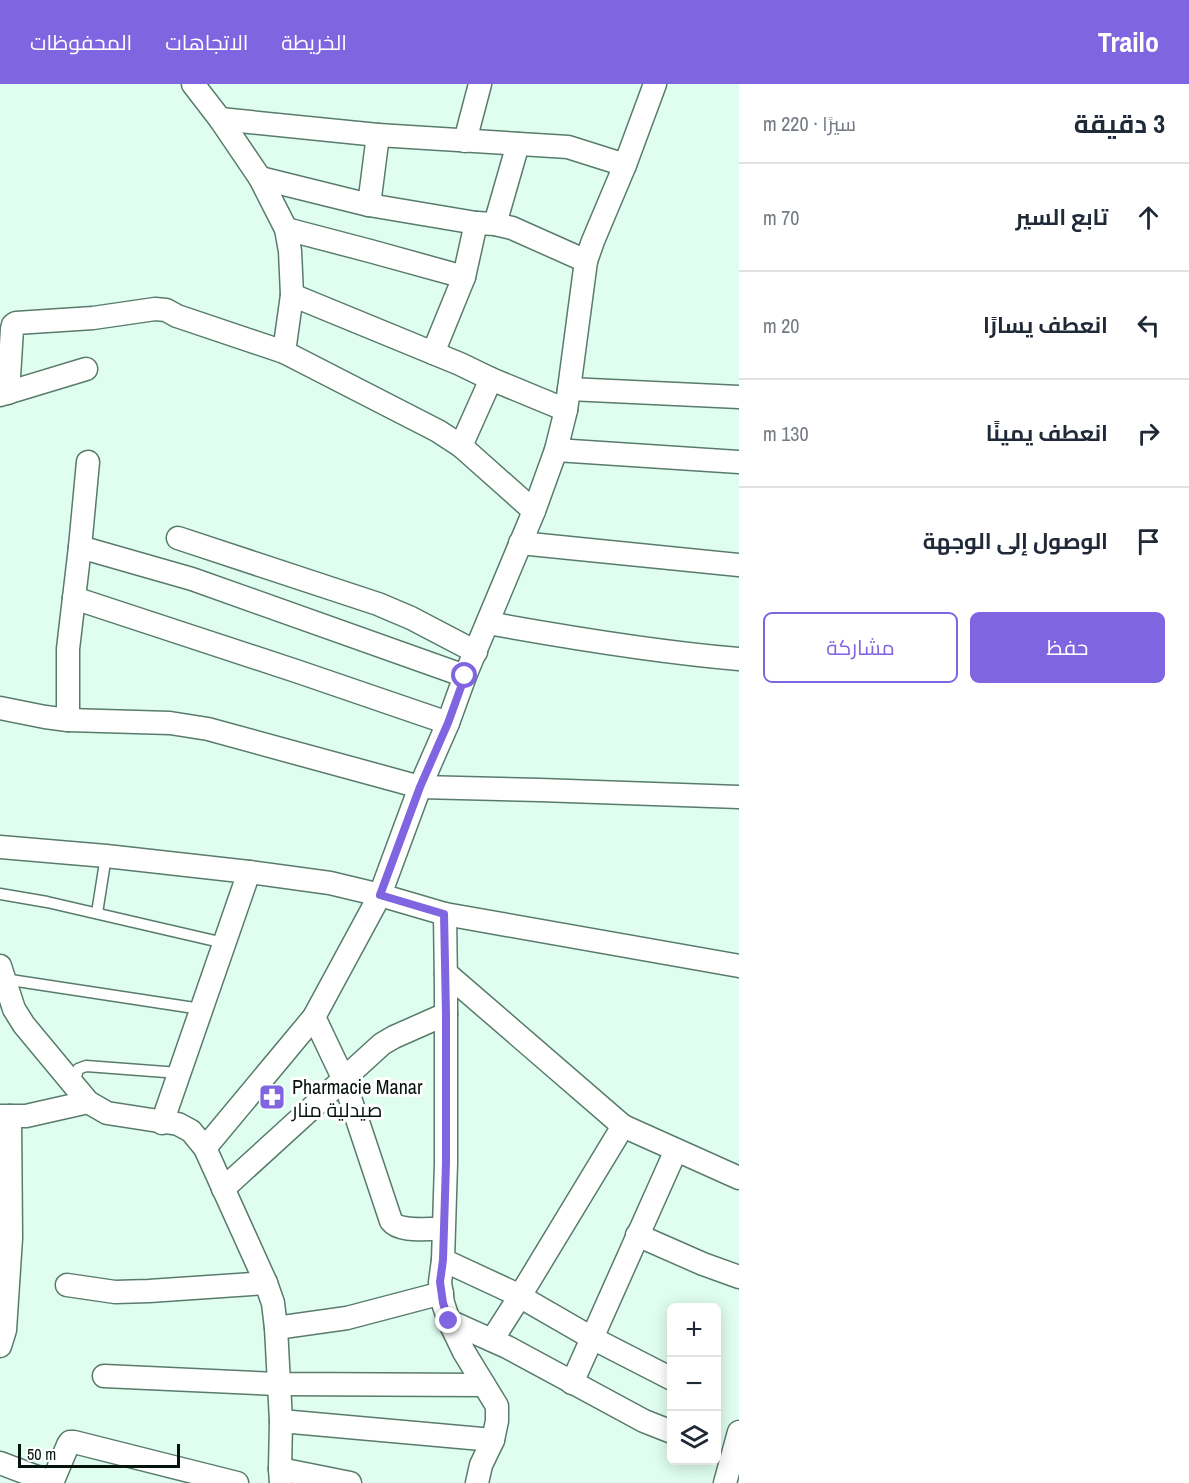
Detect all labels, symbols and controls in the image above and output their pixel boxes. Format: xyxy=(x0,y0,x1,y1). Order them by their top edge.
text: Trailo xyxy=(1098,23,1159,61)
text: المحفوظات xyxy=(30,28,132,57)
text: الاتجاهات xyxy=(165,28,248,57)
text: الخريطة xyxy=(281,28,347,57)
text: 3 دقيقة xyxy=(1074,106,1165,141)
text: سيرًا · 220 m xyxy=(763,110,856,137)
icon: ahead xyxy=(1132,201,1165,234)
text: تابع السير xyxy=(1016,202,1108,232)
text: 70 m xyxy=(763,204,799,231)
icon: left xyxy=(1132,309,1165,342)
text: انعطف يسارًا xyxy=(983,310,1108,340)
text: 20 m xyxy=(763,312,799,339)
icon: right xyxy=(1132,417,1165,450)
text: انعطف يمينًا xyxy=(986,418,1108,448)
text: 130 m xyxy=(763,420,809,447)
icon: arrive xyxy=(1132,525,1165,558)
text: الوصول إلى الوجهة xyxy=(923,526,1108,556)
button: مشاركة xyxy=(763,612,958,683)
button: حفظ xyxy=(970,612,1165,683)
route start xyxy=(451,662,477,688)
place label: Pharmacie Manar صيدلية منار xyxy=(291,1073,423,1123)
pharmacy icon: Pharmacie Manar صيدلية منار xyxy=(257,1082,287,1112)
map controls xyxy=(667,1303,721,1465)
button: + xyxy=(667,1303,721,1357)
route end xyxy=(435,1307,461,1333)
button: − xyxy=(667,1357,721,1411)
button: layers xyxy=(667,1411,721,1465)
scale bar xyxy=(18,1441,180,1468)
text: 50 m xyxy=(27,1443,56,1465)

